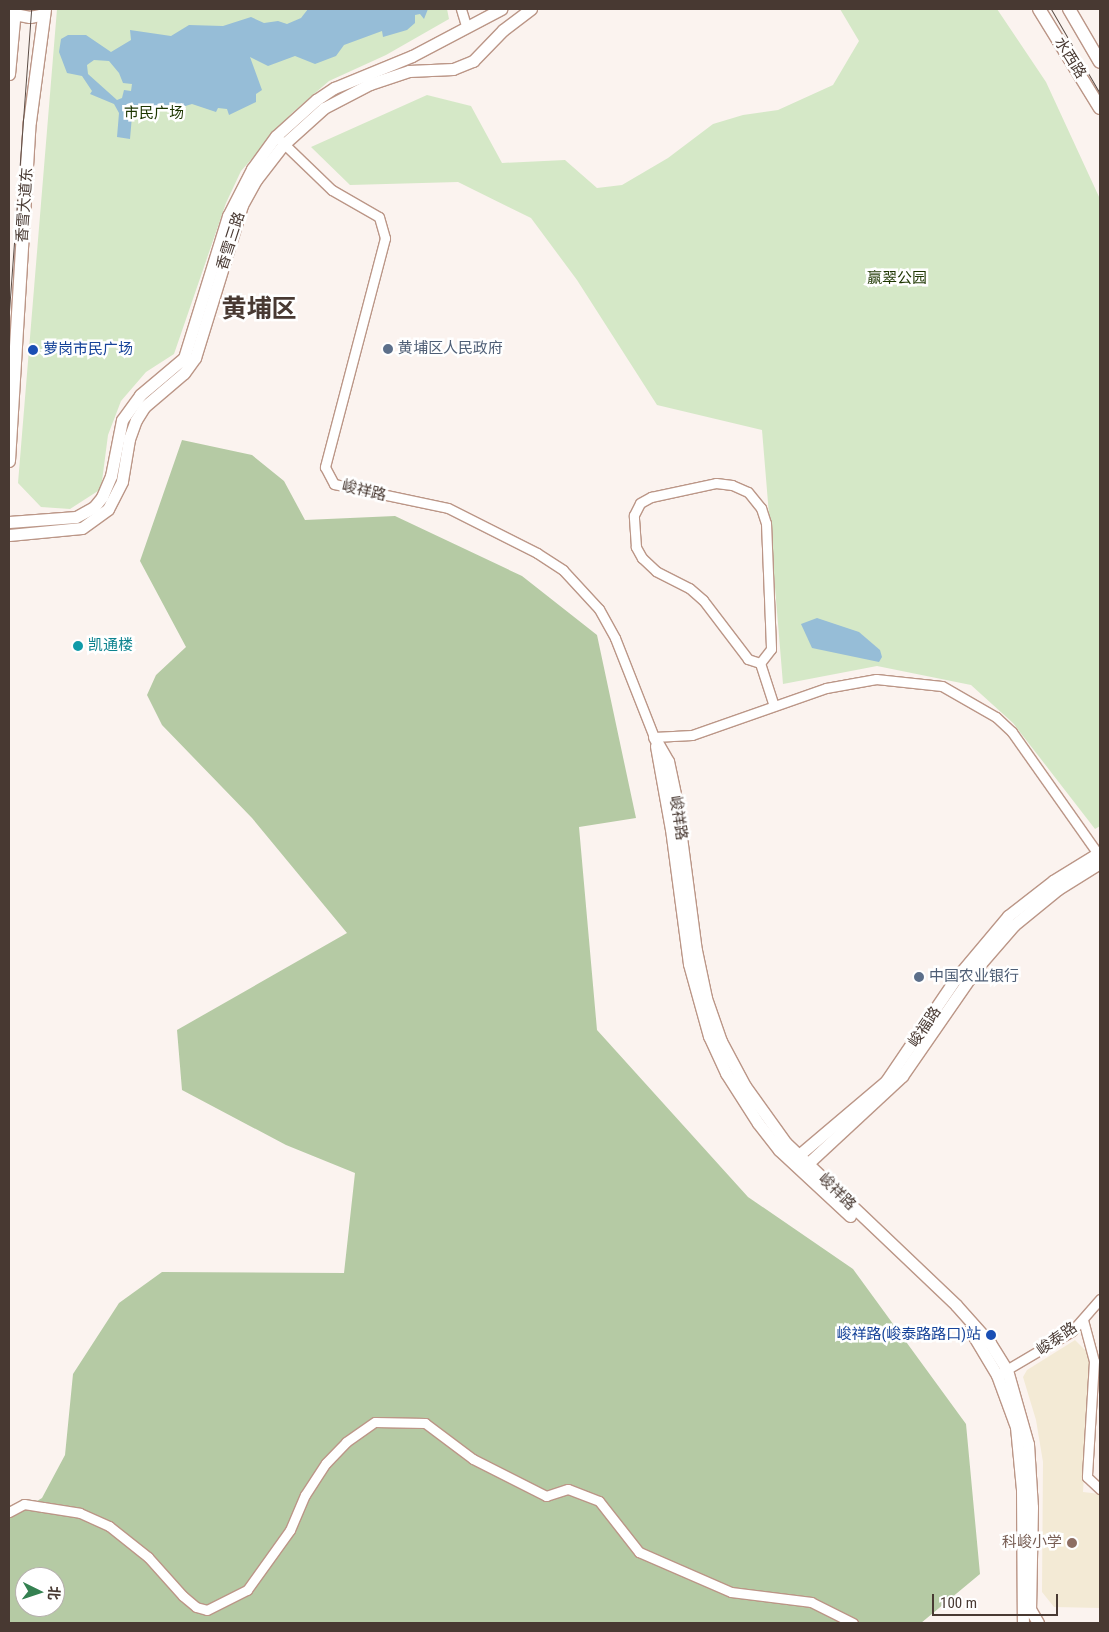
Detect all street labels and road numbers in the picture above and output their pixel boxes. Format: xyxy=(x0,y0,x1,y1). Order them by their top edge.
street label: 水西路 xyxy=(1050,34,1090,82)
street label: 香雪大道东 xyxy=(13,167,37,243)
street label: 香雪三路 xyxy=(213,210,249,272)
street label: 峻祥路 xyxy=(340,477,388,505)
street label: 峻祥路 xyxy=(666,794,690,842)
street label: 峻福路 xyxy=(905,1003,945,1051)
street label: 峻祥路 xyxy=(815,1170,859,1214)
street label: 峻泰路 xyxy=(1033,1319,1081,1359)

